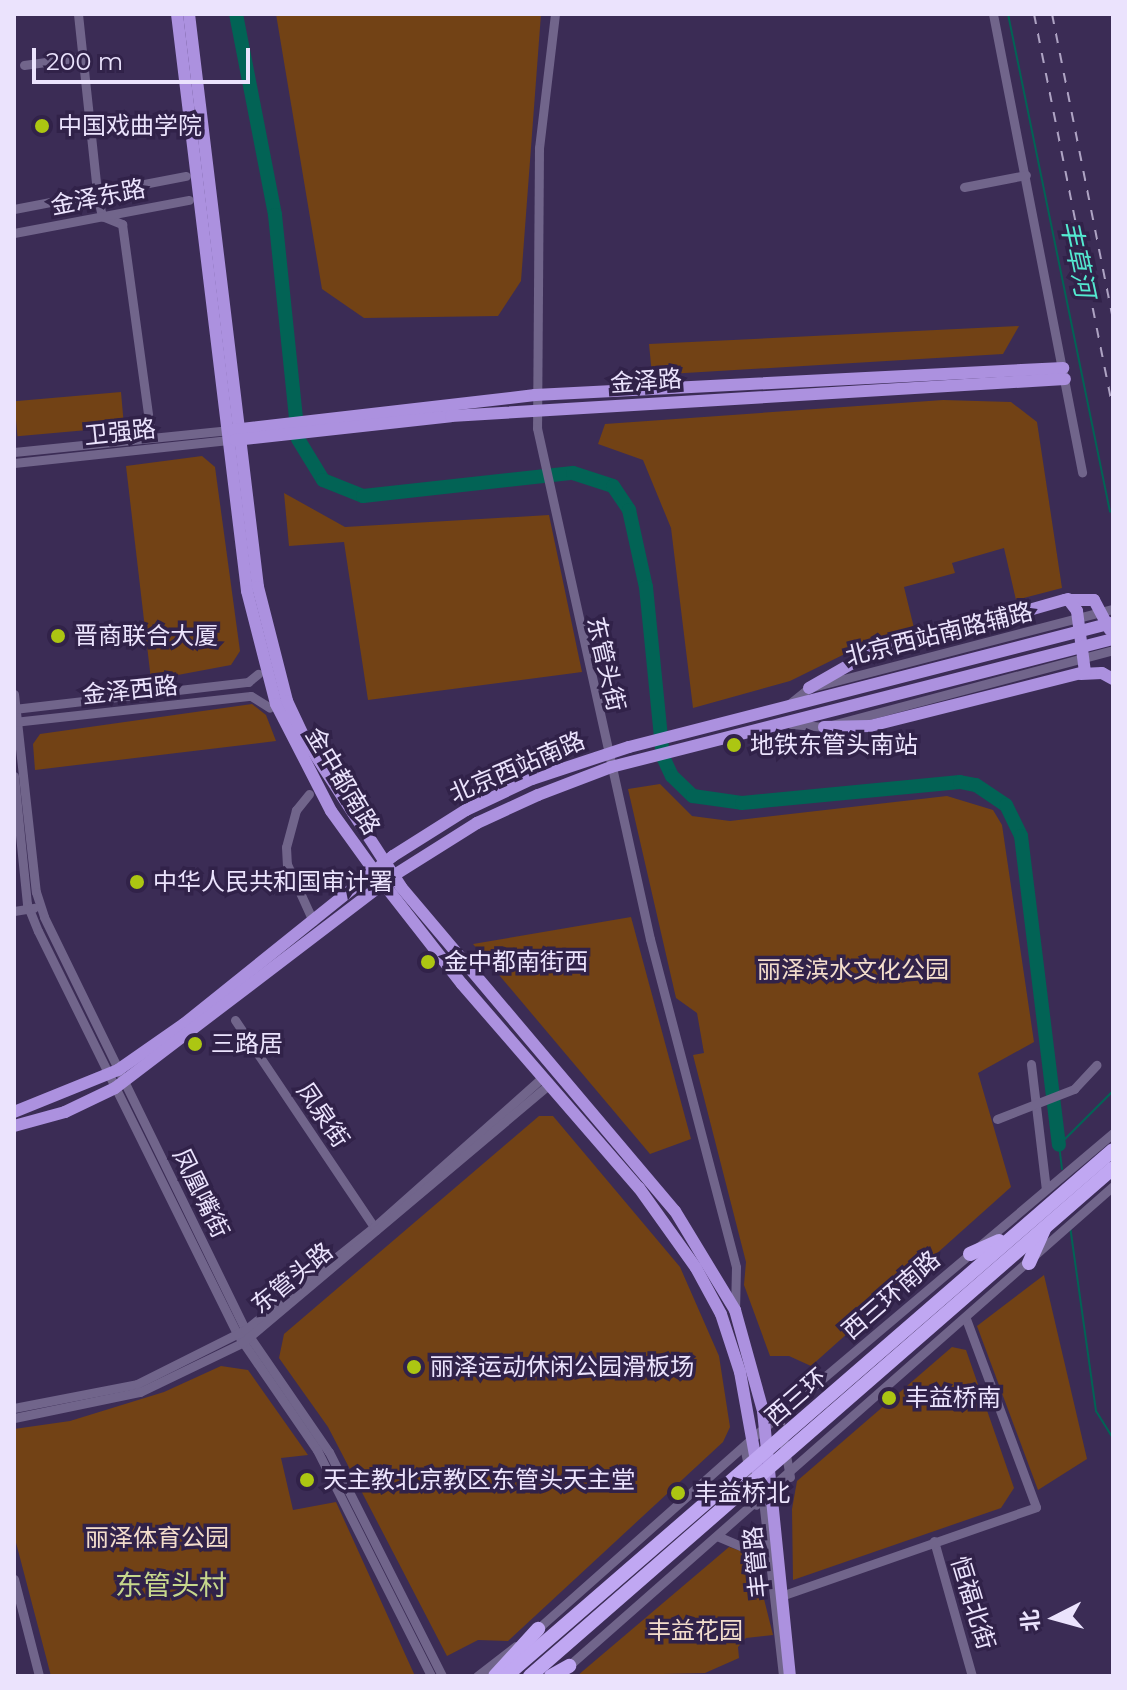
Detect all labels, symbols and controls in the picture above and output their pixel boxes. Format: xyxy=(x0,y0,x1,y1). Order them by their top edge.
scale bar xyxy=(36,32,254,82)
text: 200 m xyxy=(46,47,123,76)
place label: 中国戏曲学院 xyxy=(58,112,202,140)
marker: 中国戏曲学院 xyxy=(33,117,51,135)
street label: 金泽东路 xyxy=(48,174,148,220)
water label: 丰草河 xyxy=(1054,218,1100,300)
street label: 金泽路 xyxy=(609,364,683,398)
street label: 卫强路 xyxy=(83,414,157,450)
street label: 北京西站南路辅路 xyxy=(842,597,1036,671)
street label: 东管头街 xyxy=(581,614,631,714)
place label: 晋商联合大厦 xyxy=(74,622,218,650)
marker: 晋商联合大厦 xyxy=(49,627,67,645)
street label: 金泽西路 xyxy=(81,671,179,709)
street label: 金中都南路 xyxy=(300,722,386,840)
street label: 北京西站南路 xyxy=(445,726,589,808)
place label: 地铁东管头南站 xyxy=(750,731,918,759)
marker: 地铁东管头南站 xyxy=(725,736,743,754)
place label: 中华人民共和国审计署 xyxy=(153,868,393,896)
marker: 中华人民共和国审计署 xyxy=(128,873,146,891)
place label: 金中都南街西 xyxy=(444,948,588,976)
marker: 金中都南街西 xyxy=(419,953,437,971)
park label: 丽泽滨水文化公园 xyxy=(757,956,949,984)
place label: 三路居 xyxy=(211,1030,283,1058)
marker: 三路居 xyxy=(186,1035,204,1053)
street label: 凤泉街 xyxy=(291,1077,355,1153)
street label: 凤凰嘴街 xyxy=(167,1144,235,1242)
street label: 东管头路 xyxy=(246,1237,338,1319)
street label: 西三环南路 xyxy=(836,1245,946,1345)
place label: 丽泽运动休闲公园滑板场 xyxy=(430,1353,694,1381)
marker: 丽泽运动休闲公园滑板场 xyxy=(405,1358,423,1376)
street label: 西三环 xyxy=(759,1363,833,1431)
place label: 丰益桥南 xyxy=(905,1384,1001,1412)
marker: 丰益桥南 xyxy=(880,1389,898,1407)
place label: 天主教北京教区东管头天主堂 xyxy=(323,1466,635,1494)
marker: 天主教北京教区东管头天主堂 xyxy=(298,1471,316,1489)
place label: 丰益桥北 xyxy=(694,1479,790,1507)
marker: 丰益桥北 xyxy=(669,1484,687,1502)
park label: 丽泽体育公园 xyxy=(85,1524,229,1552)
street label: 丰管路 xyxy=(738,1525,774,1599)
street label: 恒福北街 xyxy=(945,1553,1001,1653)
district label: 东管头村 xyxy=(115,1568,227,1602)
north arrow xyxy=(1015,1578,1095,1658)
text: 北 xyxy=(1016,1608,1045,1633)
park label: 丰益花园 xyxy=(647,1617,743,1645)

